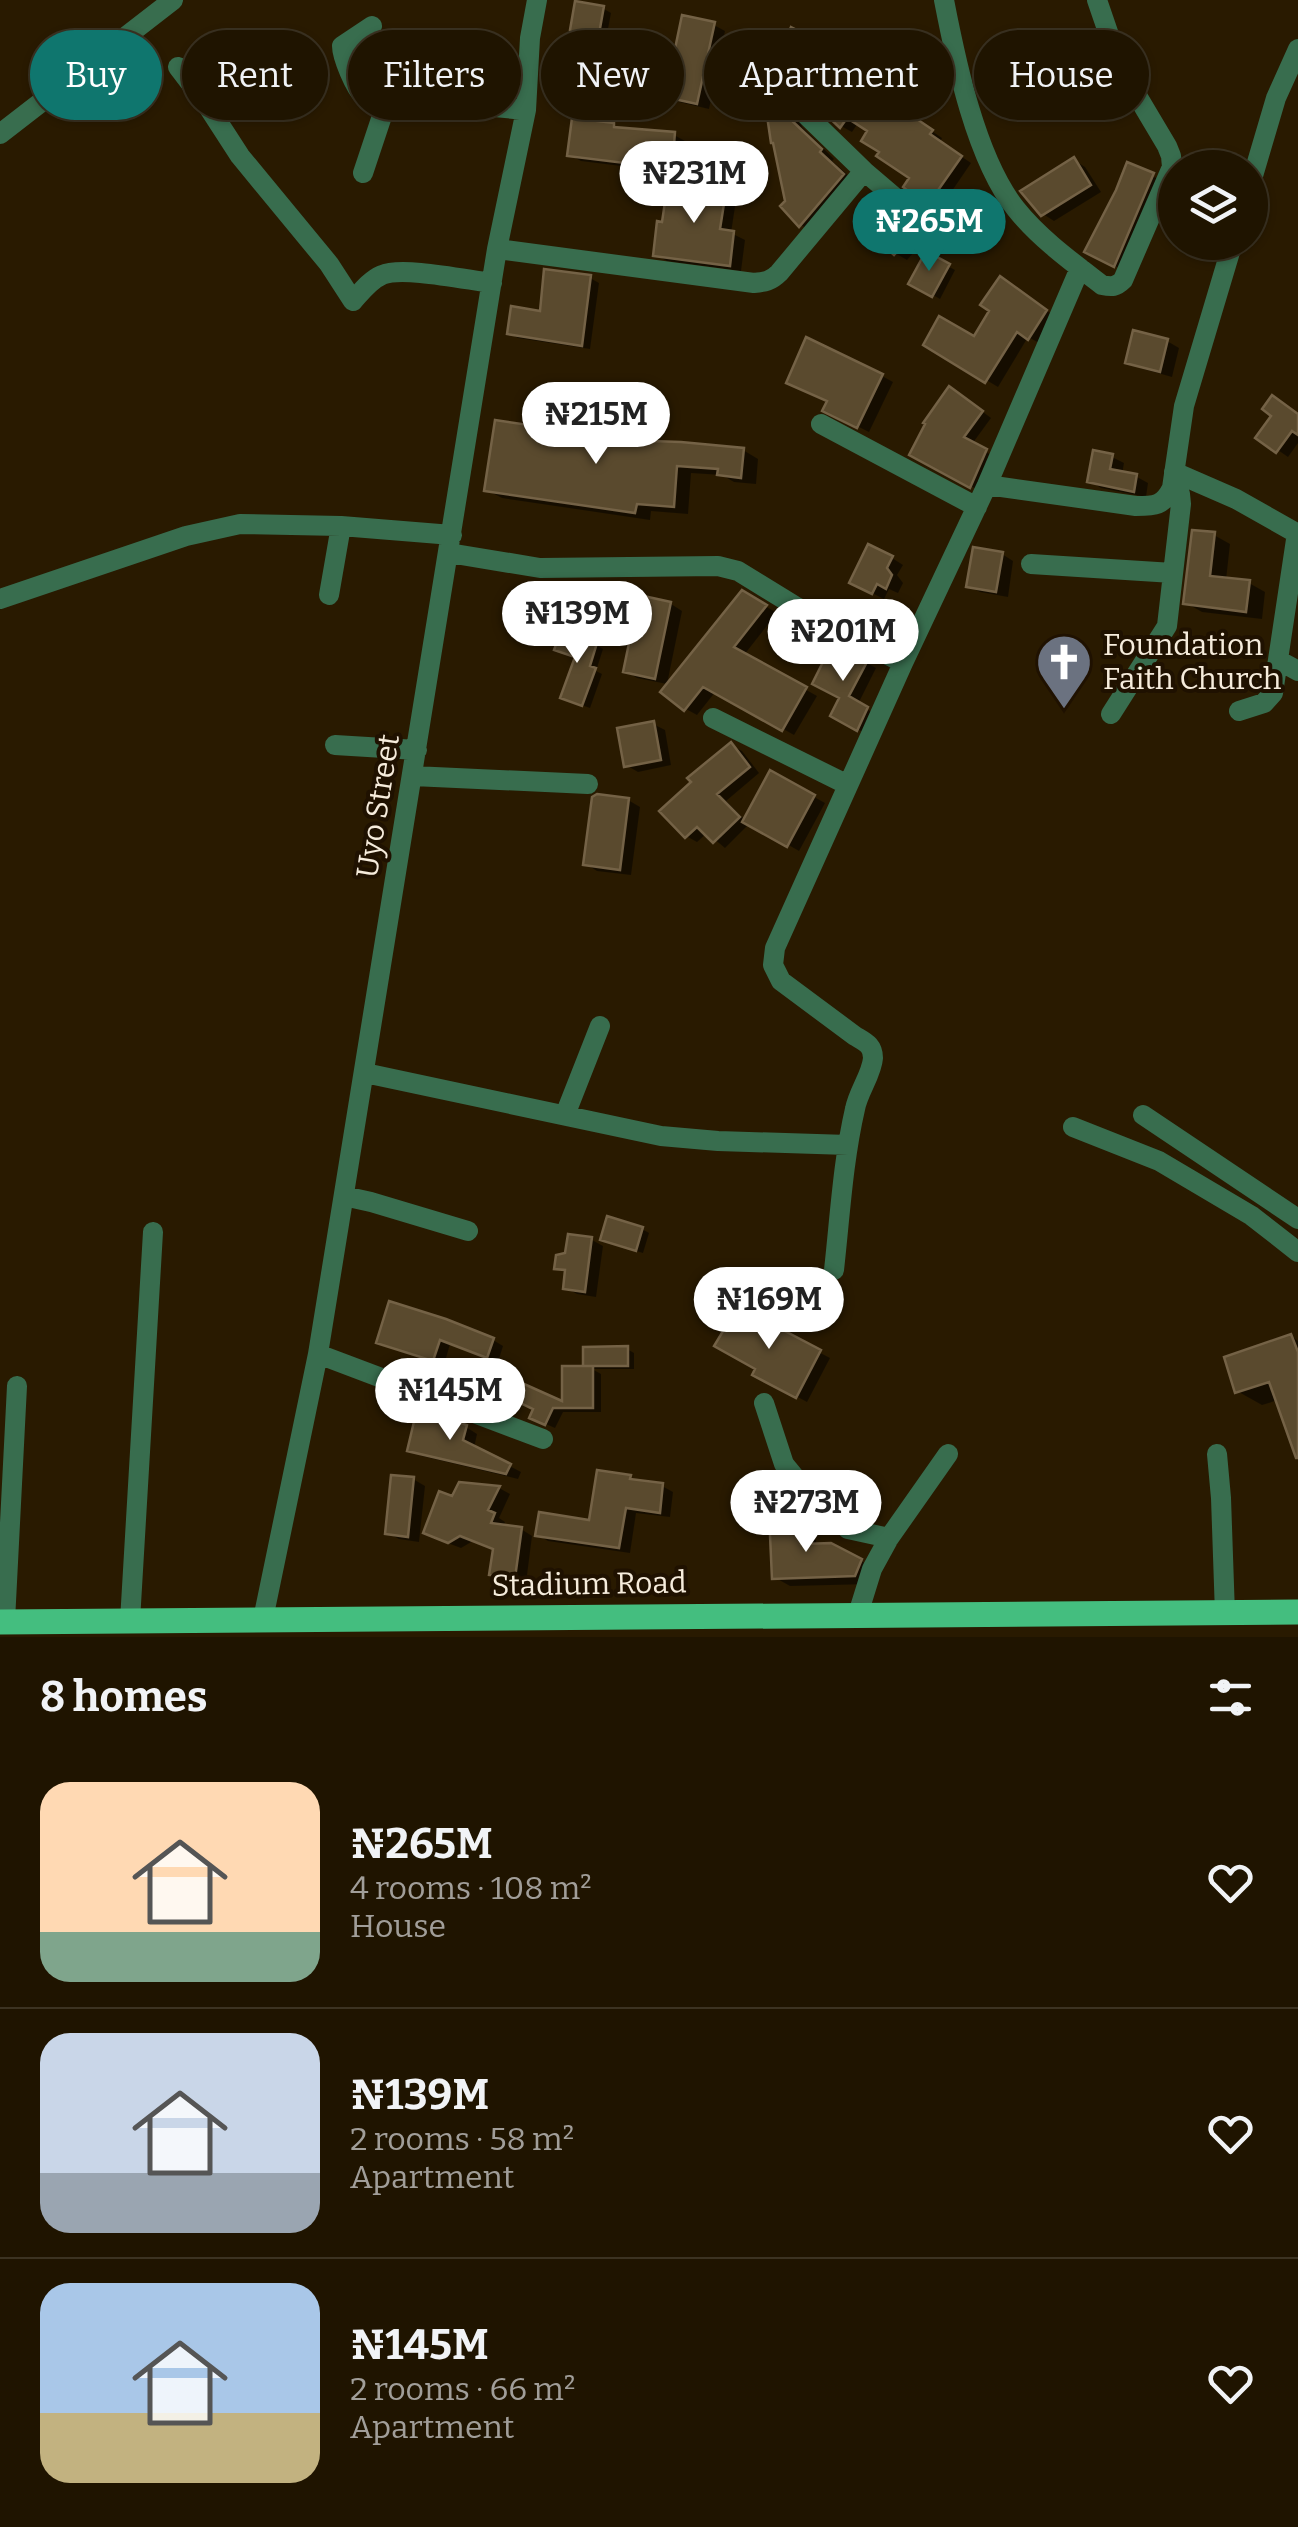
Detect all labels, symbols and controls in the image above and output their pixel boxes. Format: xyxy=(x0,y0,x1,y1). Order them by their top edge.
chip: Buy xyxy=(30,30,162,120)
chip: Rent xyxy=(182,30,328,120)
chip: Filters xyxy=(348,30,521,120)
chip: New xyxy=(541,30,684,120)
chip: Apartment xyxy=(704,30,954,120)
chip: House xyxy=(974,30,1149,120)
pin: ₦231M xyxy=(624,141,764,226)
map controls xyxy=(1158,150,1268,260)
button: layers xyxy=(1158,150,1268,260)
text: ₦231M xyxy=(641,154,747,192)
pin: ₦265M xyxy=(859,189,999,274)
text: ₦265M xyxy=(875,202,983,240)
pin: ₦215M xyxy=(526,382,666,467)
text: ₦215M xyxy=(544,395,648,433)
pin: ₦139M xyxy=(507,581,647,666)
text: ₦139M xyxy=(524,594,630,632)
pin: ₦201M xyxy=(773,599,913,684)
text: ₦201M xyxy=(790,612,896,650)
place label: Foundation Faith Church xyxy=(1103,627,1282,697)
church icon: Foundation Faith Church xyxy=(1034,632,1094,711)
street label: Uyo Street xyxy=(349,731,407,880)
pin: ₦169M xyxy=(699,1267,839,1352)
text: ₦169M xyxy=(716,1280,822,1318)
pin: ₦145M xyxy=(380,1358,520,1443)
text: ₦145M xyxy=(397,1371,503,1409)
pin: ₦273M xyxy=(736,1470,876,1555)
text: ₦273M xyxy=(752,1483,860,1521)
street label: Stadium Road xyxy=(491,1564,687,1604)
icon: filters xyxy=(1203,1670,1258,1725)
text: 8 homes xyxy=(40,1672,208,1722)
text: ₦265M xyxy=(350,1819,493,1869)
icon: home xyxy=(120,1822,240,1942)
icon: heart xyxy=(1203,1855,1258,1910)
text: 4 rooms · 108 m² xyxy=(350,1869,592,1907)
text: House xyxy=(350,1907,446,1945)
text: ₦139M xyxy=(350,2070,489,2120)
icon: home xyxy=(120,2073,240,2193)
icon: heart xyxy=(1203,2106,1258,2161)
text: 2 rooms · 58 m² xyxy=(350,2120,574,2158)
text: Apartment xyxy=(350,2158,514,2196)
text: ₦145M xyxy=(350,2320,489,2370)
icon: home xyxy=(120,2323,240,2443)
icon: heart xyxy=(1203,2356,1258,2411)
text: 2 rooms · 66 m² xyxy=(350,2370,575,2408)
text: Apartment xyxy=(350,2408,514,2446)

